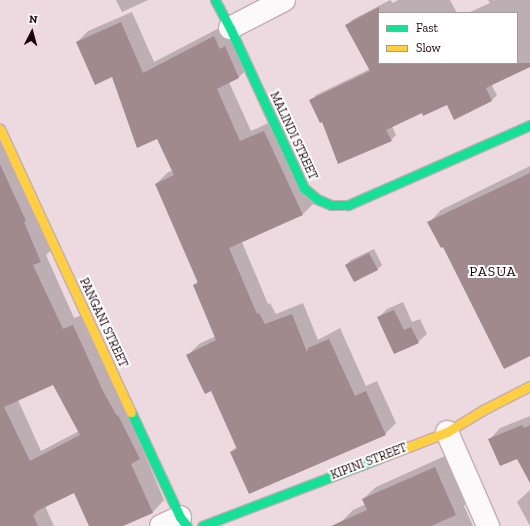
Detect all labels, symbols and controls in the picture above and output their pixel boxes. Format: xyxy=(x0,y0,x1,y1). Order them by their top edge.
north arrow xyxy=(12,12,52,52)
legend xyxy=(378,12,518,64)
text: N xyxy=(28,13,38,26)
text: Fast xyxy=(416,21,438,35)
text: Slow xyxy=(416,41,441,55)
street label: MALINDI STREET xyxy=(266,90,320,182)
district label: PASUA xyxy=(469,264,517,280)
street label: PANGANI STREET xyxy=(76,276,130,370)
street label: KIPINI STREET xyxy=(329,441,409,483)

